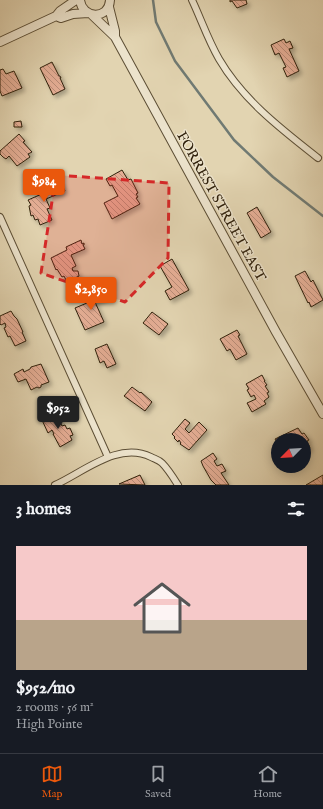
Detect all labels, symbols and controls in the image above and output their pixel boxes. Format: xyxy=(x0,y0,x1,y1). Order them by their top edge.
street label: FORREST STREET EAST xyxy=(172,128,270,285)
pin: $984 xyxy=(20,169,68,203)
text: $984 xyxy=(32,173,56,190)
pin: $2,850 xyxy=(58,277,124,311)
text: $2,850 xyxy=(75,281,107,298)
pin: $952 xyxy=(34,396,82,430)
text: $952 xyxy=(46,400,70,417)
north arrow xyxy=(271,433,311,473)
map controls xyxy=(271,433,311,473)
icon: filters xyxy=(285,498,307,520)
text: 3 homes xyxy=(16,499,71,520)
icon: home xyxy=(126,572,198,644)
text: $952/mo xyxy=(16,678,75,699)
text: 2 rooms · 56 m² xyxy=(16,699,94,716)
text: High Pointe xyxy=(16,716,82,733)
tab: Map xyxy=(41,763,63,801)
tab: Saved xyxy=(145,763,171,801)
tab: Home xyxy=(253,763,282,801)

